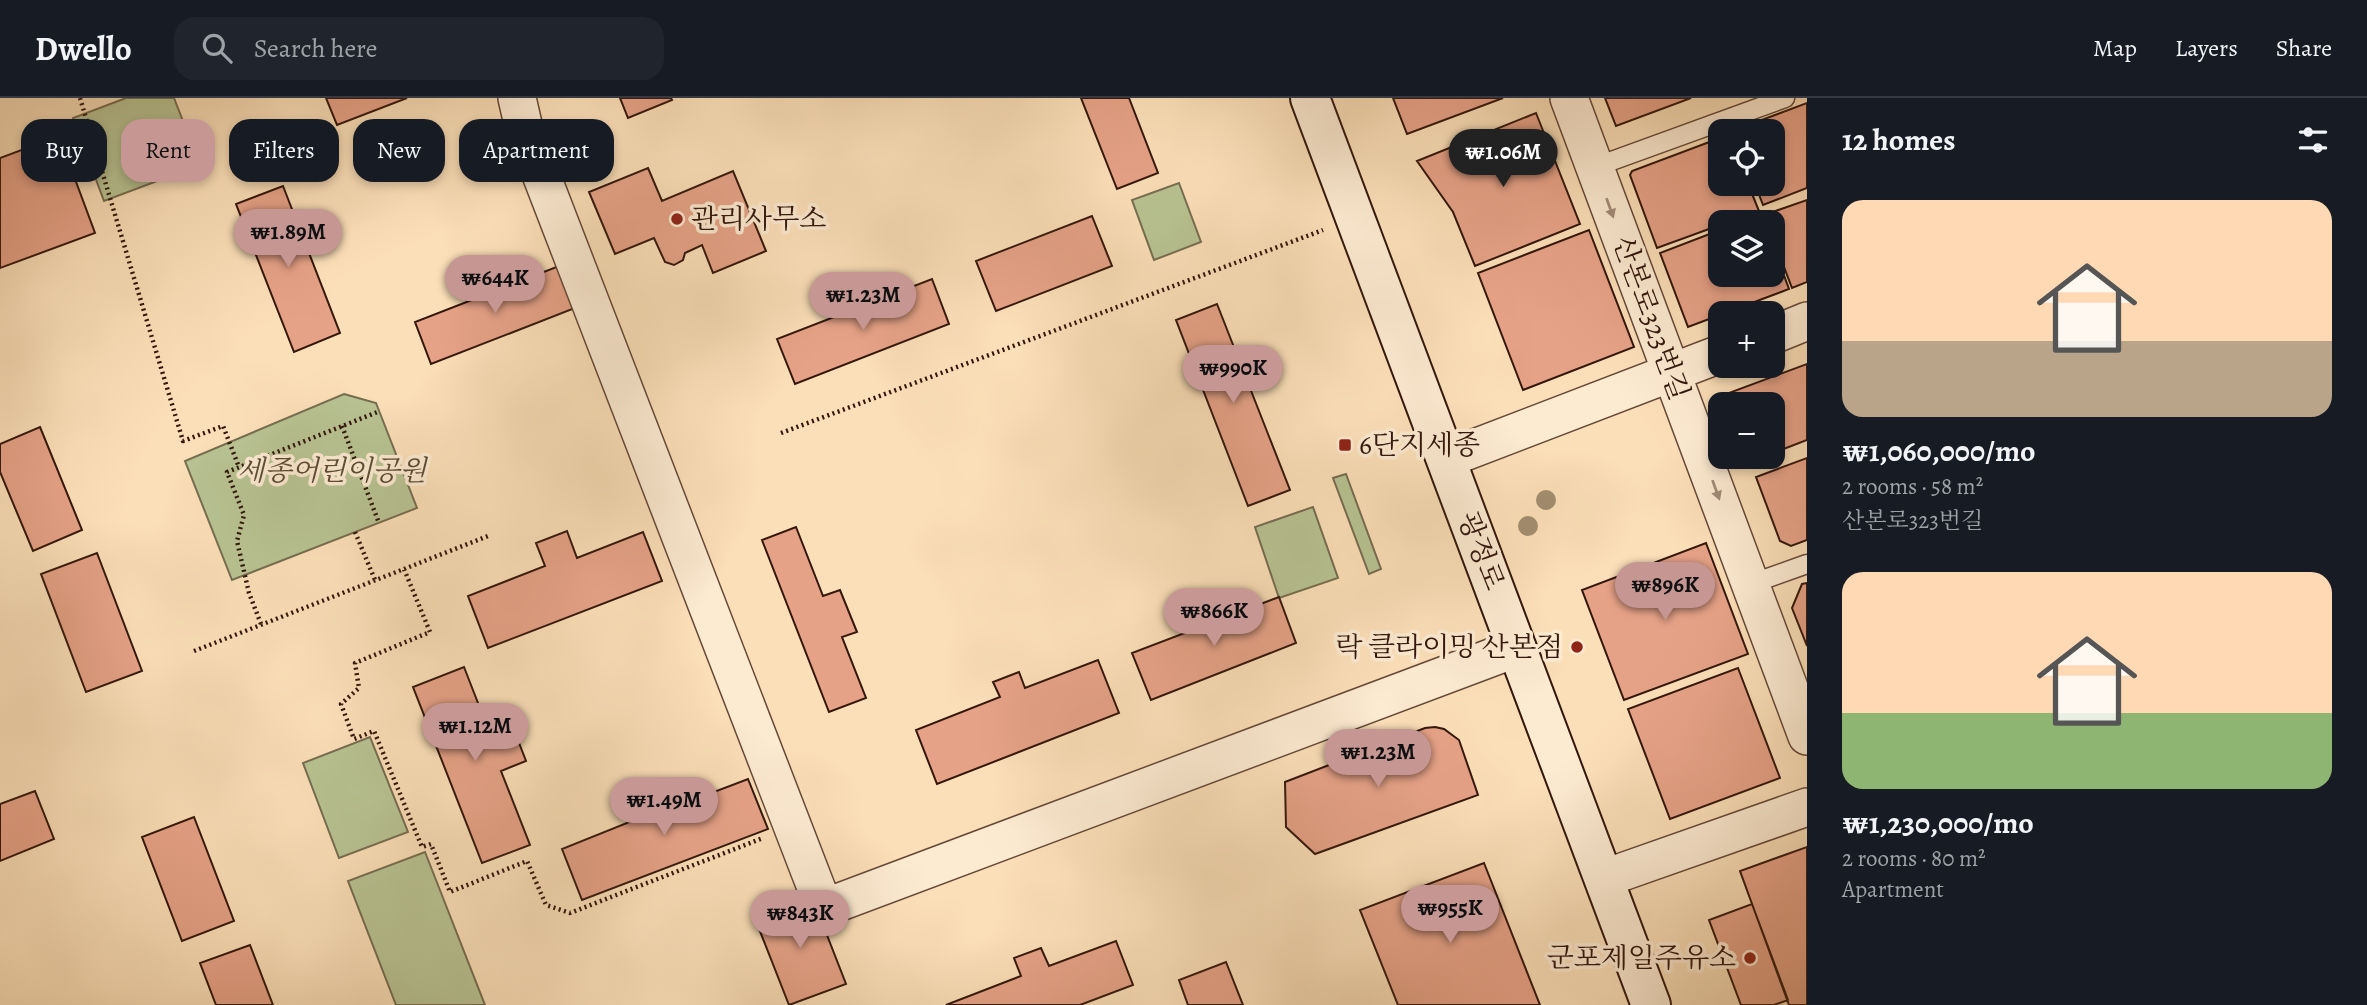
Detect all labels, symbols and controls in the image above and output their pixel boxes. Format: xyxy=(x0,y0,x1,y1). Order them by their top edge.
search box xyxy=(174,17,664,80)
text: Dwello xyxy=(35,26,132,71)
icon: search xyxy=(198,29,236,67)
text: Search here xyxy=(254,31,377,66)
text: Map xyxy=(2093,32,2137,64)
text: Layers xyxy=(2175,32,2238,64)
text: Share xyxy=(2276,32,2332,64)
chip: Buy xyxy=(21,119,107,182)
chip: Rent xyxy=(121,119,215,182)
chip: Filters xyxy=(229,119,339,182)
chip: New xyxy=(353,119,445,182)
chip: Apartment xyxy=(459,119,614,182)
map controls xyxy=(1708,119,1785,469)
button: locate xyxy=(1708,119,1785,196)
text: 12 homes xyxy=(1842,120,1955,160)
icon: filters xyxy=(2294,121,2332,159)
pin: ₩1.06M xyxy=(1446,130,1560,189)
text: ₩1.06M xyxy=(1465,136,1541,167)
one-way arrow xyxy=(1605,197,1616,218)
place label: 관리사무소 xyxy=(691,200,826,238)
pin: ₩1.89M xyxy=(231,209,345,269)
button: layers xyxy=(1708,210,1785,287)
marker: 관리사무소 xyxy=(669,211,685,227)
text: ₩1.89M xyxy=(250,216,326,247)
street label: 산본로323번길 xyxy=(1604,231,1698,405)
icon: home xyxy=(2024,245,2150,371)
pin: ₩644K xyxy=(446,256,544,315)
text: ₩644K xyxy=(461,262,529,293)
pin: ₩1.23M xyxy=(806,272,920,332)
text: ₩1.23M xyxy=(825,279,901,310)
button: + xyxy=(1708,301,1785,378)
pin: ₩990K xyxy=(1184,345,1282,405)
text: ₩990K xyxy=(1199,352,1267,383)
button: − xyxy=(1708,392,1785,469)
place label: 6단지세종 xyxy=(1359,426,1480,464)
text: ₩1,060,000/mo xyxy=(1842,431,2036,471)
marker: 6단지세종 xyxy=(1337,437,1353,453)
park label: 세종어린이공원 xyxy=(237,452,429,490)
text: 2 rooms · 58 m² xyxy=(1842,471,1983,502)
one-way arrow xyxy=(1710,479,1721,500)
text: 산본로323번길 xyxy=(1842,505,1983,536)
street label: 광정로 xyxy=(1449,506,1513,596)
pin: ₩896K xyxy=(1616,562,1714,622)
text: ₩896K xyxy=(1631,569,1699,600)
pin: ₩866K xyxy=(1165,588,1263,648)
text: ₩866K xyxy=(1180,595,1248,626)
icon: home xyxy=(2024,618,2150,744)
place label: 락 클라이밍 산본점 xyxy=(1336,628,1563,666)
marker: 락 클라이밍 산본점 xyxy=(1569,639,1585,655)
pin: ₩1.12M xyxy=(418,704,532,763)
text: ₩1.12M xyxy=(438,710,512,741)
pin: ₩1.23M xyxy=(1321,730,1435,789)
text: ₩1.23M xyxy=(1340,736,1416,767)
pin: ₩1.49M xyxy=(607,778,721,837)
text: ₩1.49M xyxy=(626,784,702,815)
text: ₩1,230,000/mo xyxy=(1842,803,2034,843)
text: 2 rooms · 80 m² xyxy=(1842,843,1986,874)
text: Apartment xyxy=(1842,874,1944,905)
pin: ₩955K xyxy=(1401,886,1499,945)
pin: ₩843K xyxy=(751,890,849,950)
text: ₩955K xyxy=(1417,892,1483,923)
text: ₩843K xyxy=(766,897,834,928)
place label: 군포제일주유소 xyxy=(1547,939,1736,977)
marker: 군포제일주유소 xyxy=(1742,950,1758,966)

